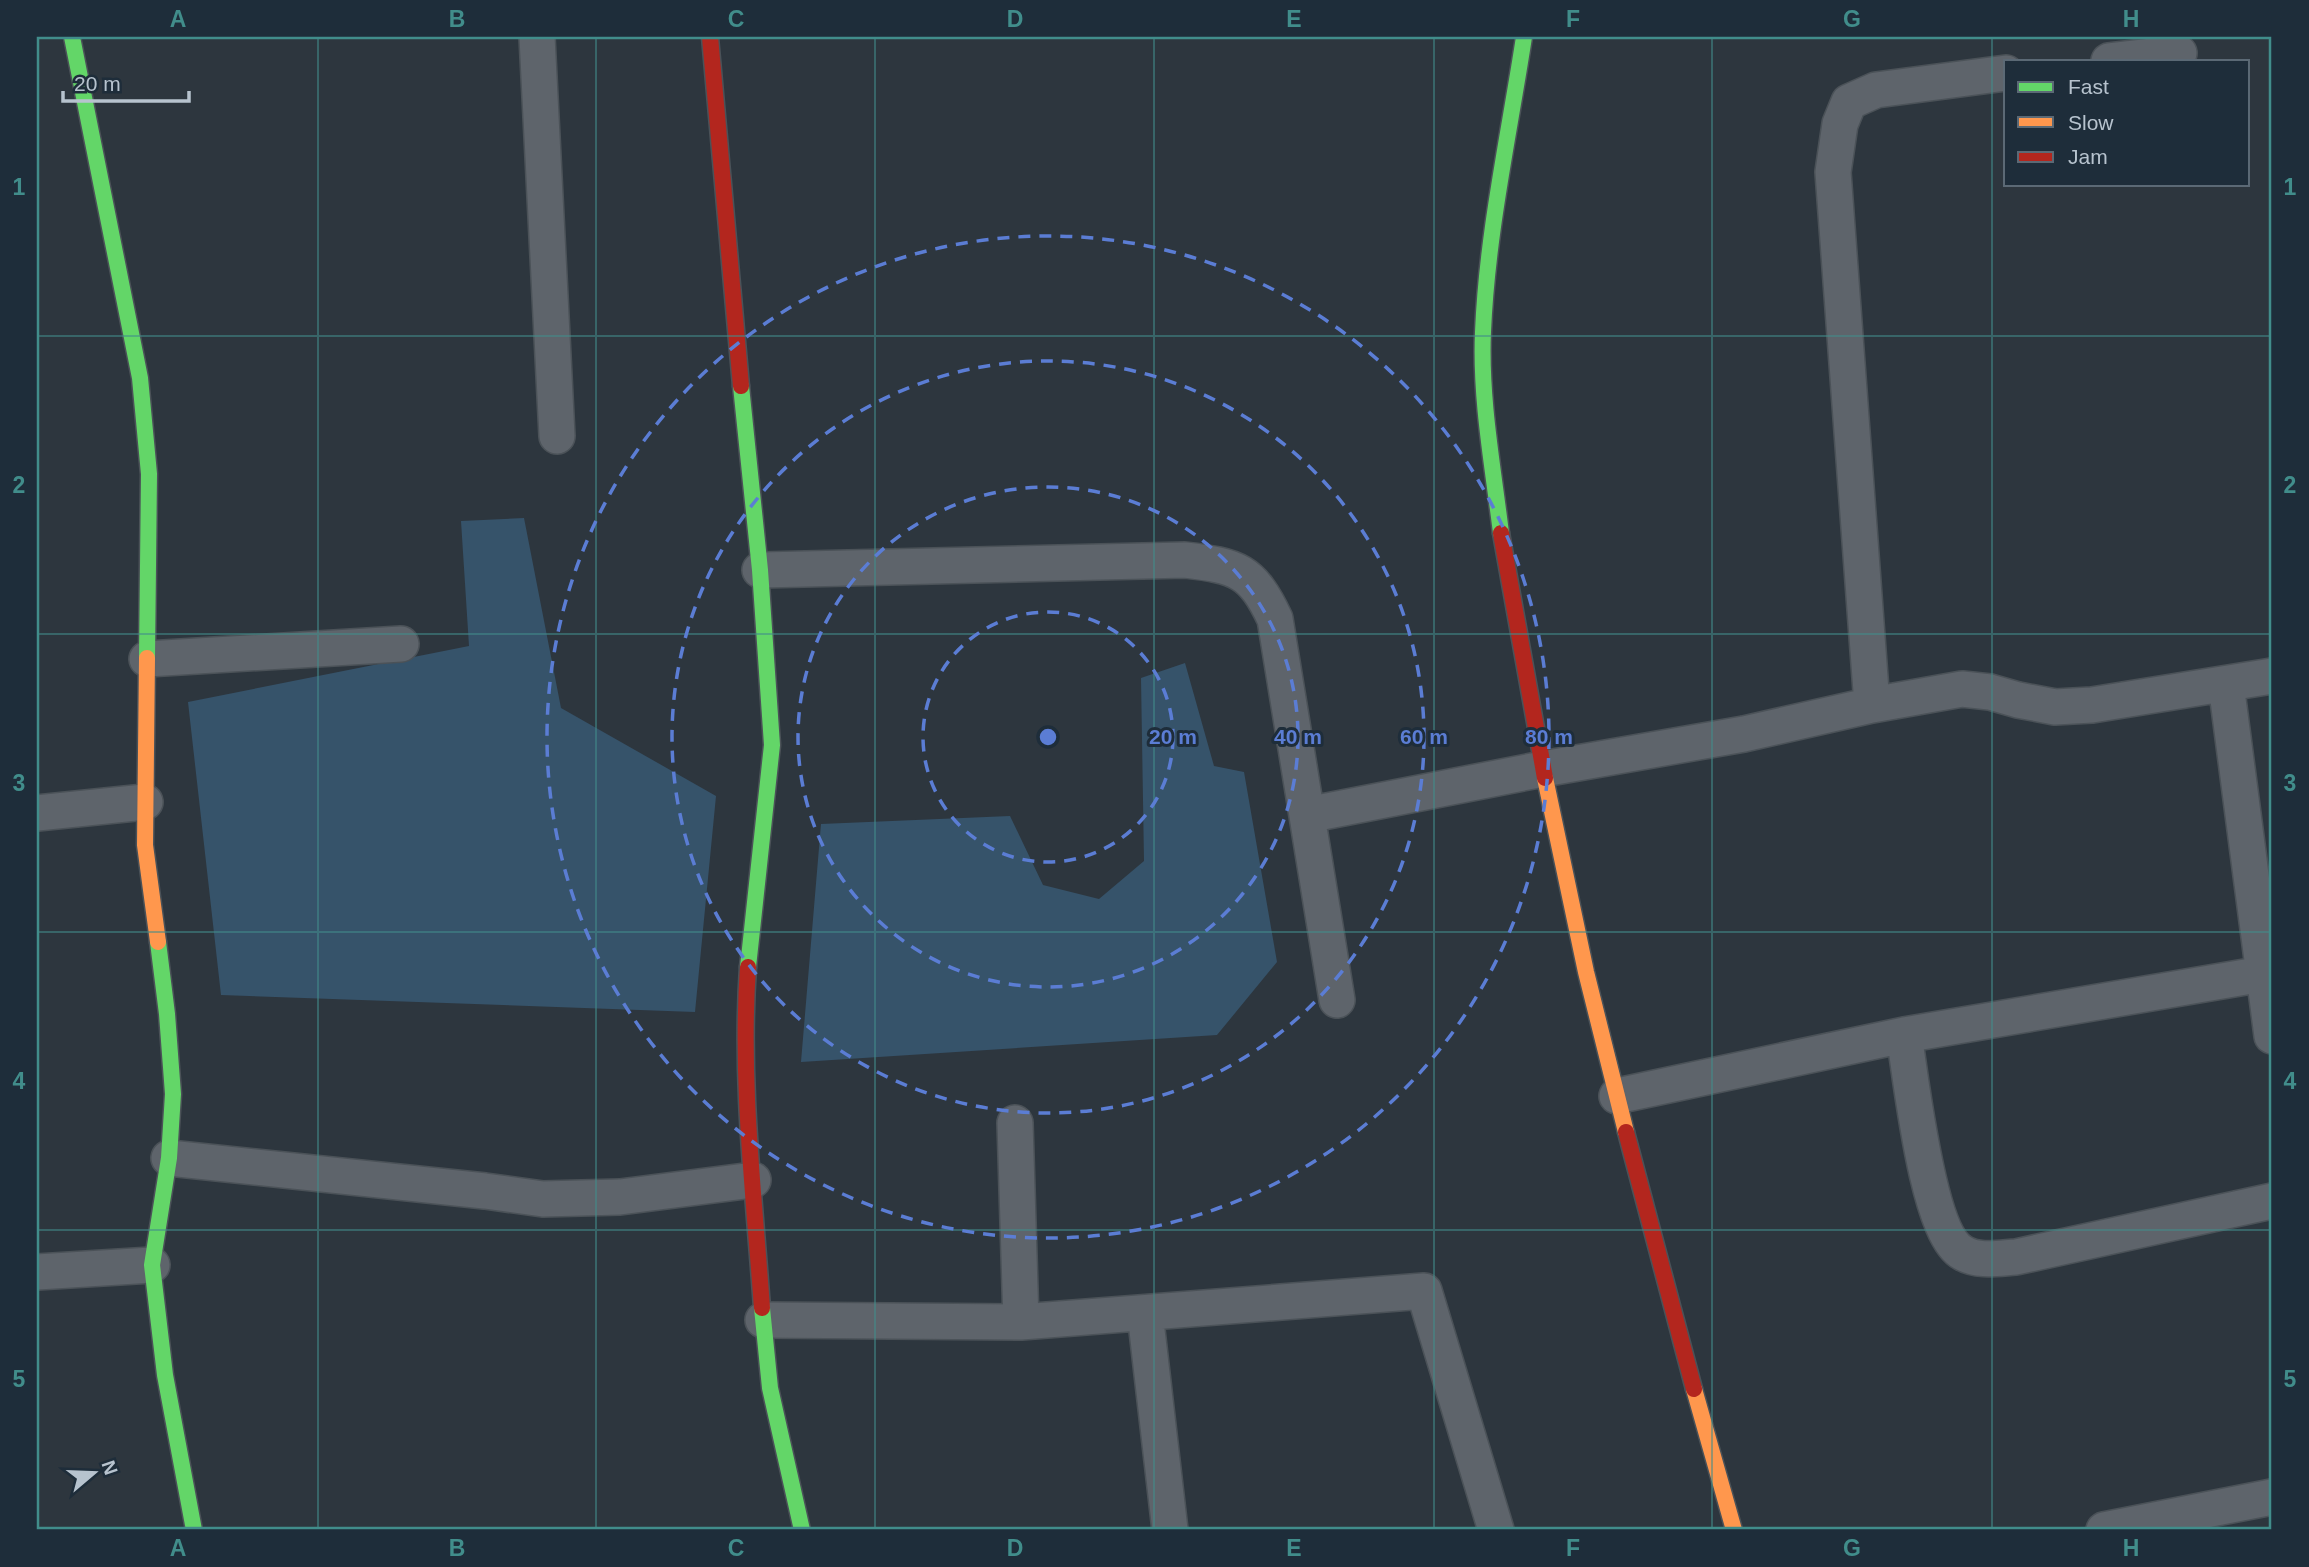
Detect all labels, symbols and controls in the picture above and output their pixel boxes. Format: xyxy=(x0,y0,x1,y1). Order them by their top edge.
text: A xyxy=(170,6,186,32)
text: B xyxy=(449,6,465,32)
text: C xyxy=(728,6,744,32)
text: D xyxy=(1007,6,1023,32)
text: E xyxy=(1286,6,1302,32)
text: F xyxy=(1566,6,1580,32)
text: G xyxy=(1843,6,1861,32)
text: H xyxy=(2123,6,2139,32)
scale bar xyxy=(63,60,189,104)
legend xyxy=(2004,60,2250,186)
text: 20 m xyxy=(74,72,121,95)
text: Fast xyxy=(2068,75,2109,98)
text: Slow xyxy=(2068,111,2114,134)
text: Jam xyxy=(2068,145,2108,168)
text: 1 xyxy=(13,174,26,200)
text: 1 xyxy=(2284,174,2297,200)
text: 2 xyxy=(13,472,25,498)
text: 2 xyxy=(2284,472,2296,498)
centre of rings xyxy=(1036,725,1060,749)
text: 20 m xyxy=(1149,725,1197,748)
text: 40 m xyxy=(1274,725,1322,748)
text: 60 m xyxy=(1400,725,1448,748)
text: 80 m xyxy=(1525,725,1573,748)
text: 3 xyxy=(13,770,25,796)
text: 3 xyxy=(2284,770,2296,796)
text: 4 xyxy=(13,1068,26,1094)
text: 4 xyxy=(2284,1068,2297,1094)
text: 5 xyxy=(13,1366,26,1392)
text: 5 xyxy=(2284,1366,2297,1392)
north arrow xyxy=(60,1438,130,1508)
text: N xyxy=(97,1458,122,1478)
text: A xyxy=(170,1535,186,1561)
text: B xyxy=(449,1535,465,1561)
text: C xyxy=(728,1535,744,1561)
text: D xyxy=(1007,1535,1023,1561)
text: E xyxy=(1286,1535,1302,1561)
text: F xyxy=(1566,1535,1580,1561)
text: G xyxy=(1843,1535,1861,1561)
text: H xyxy=(2123,1535,2139,1561)

